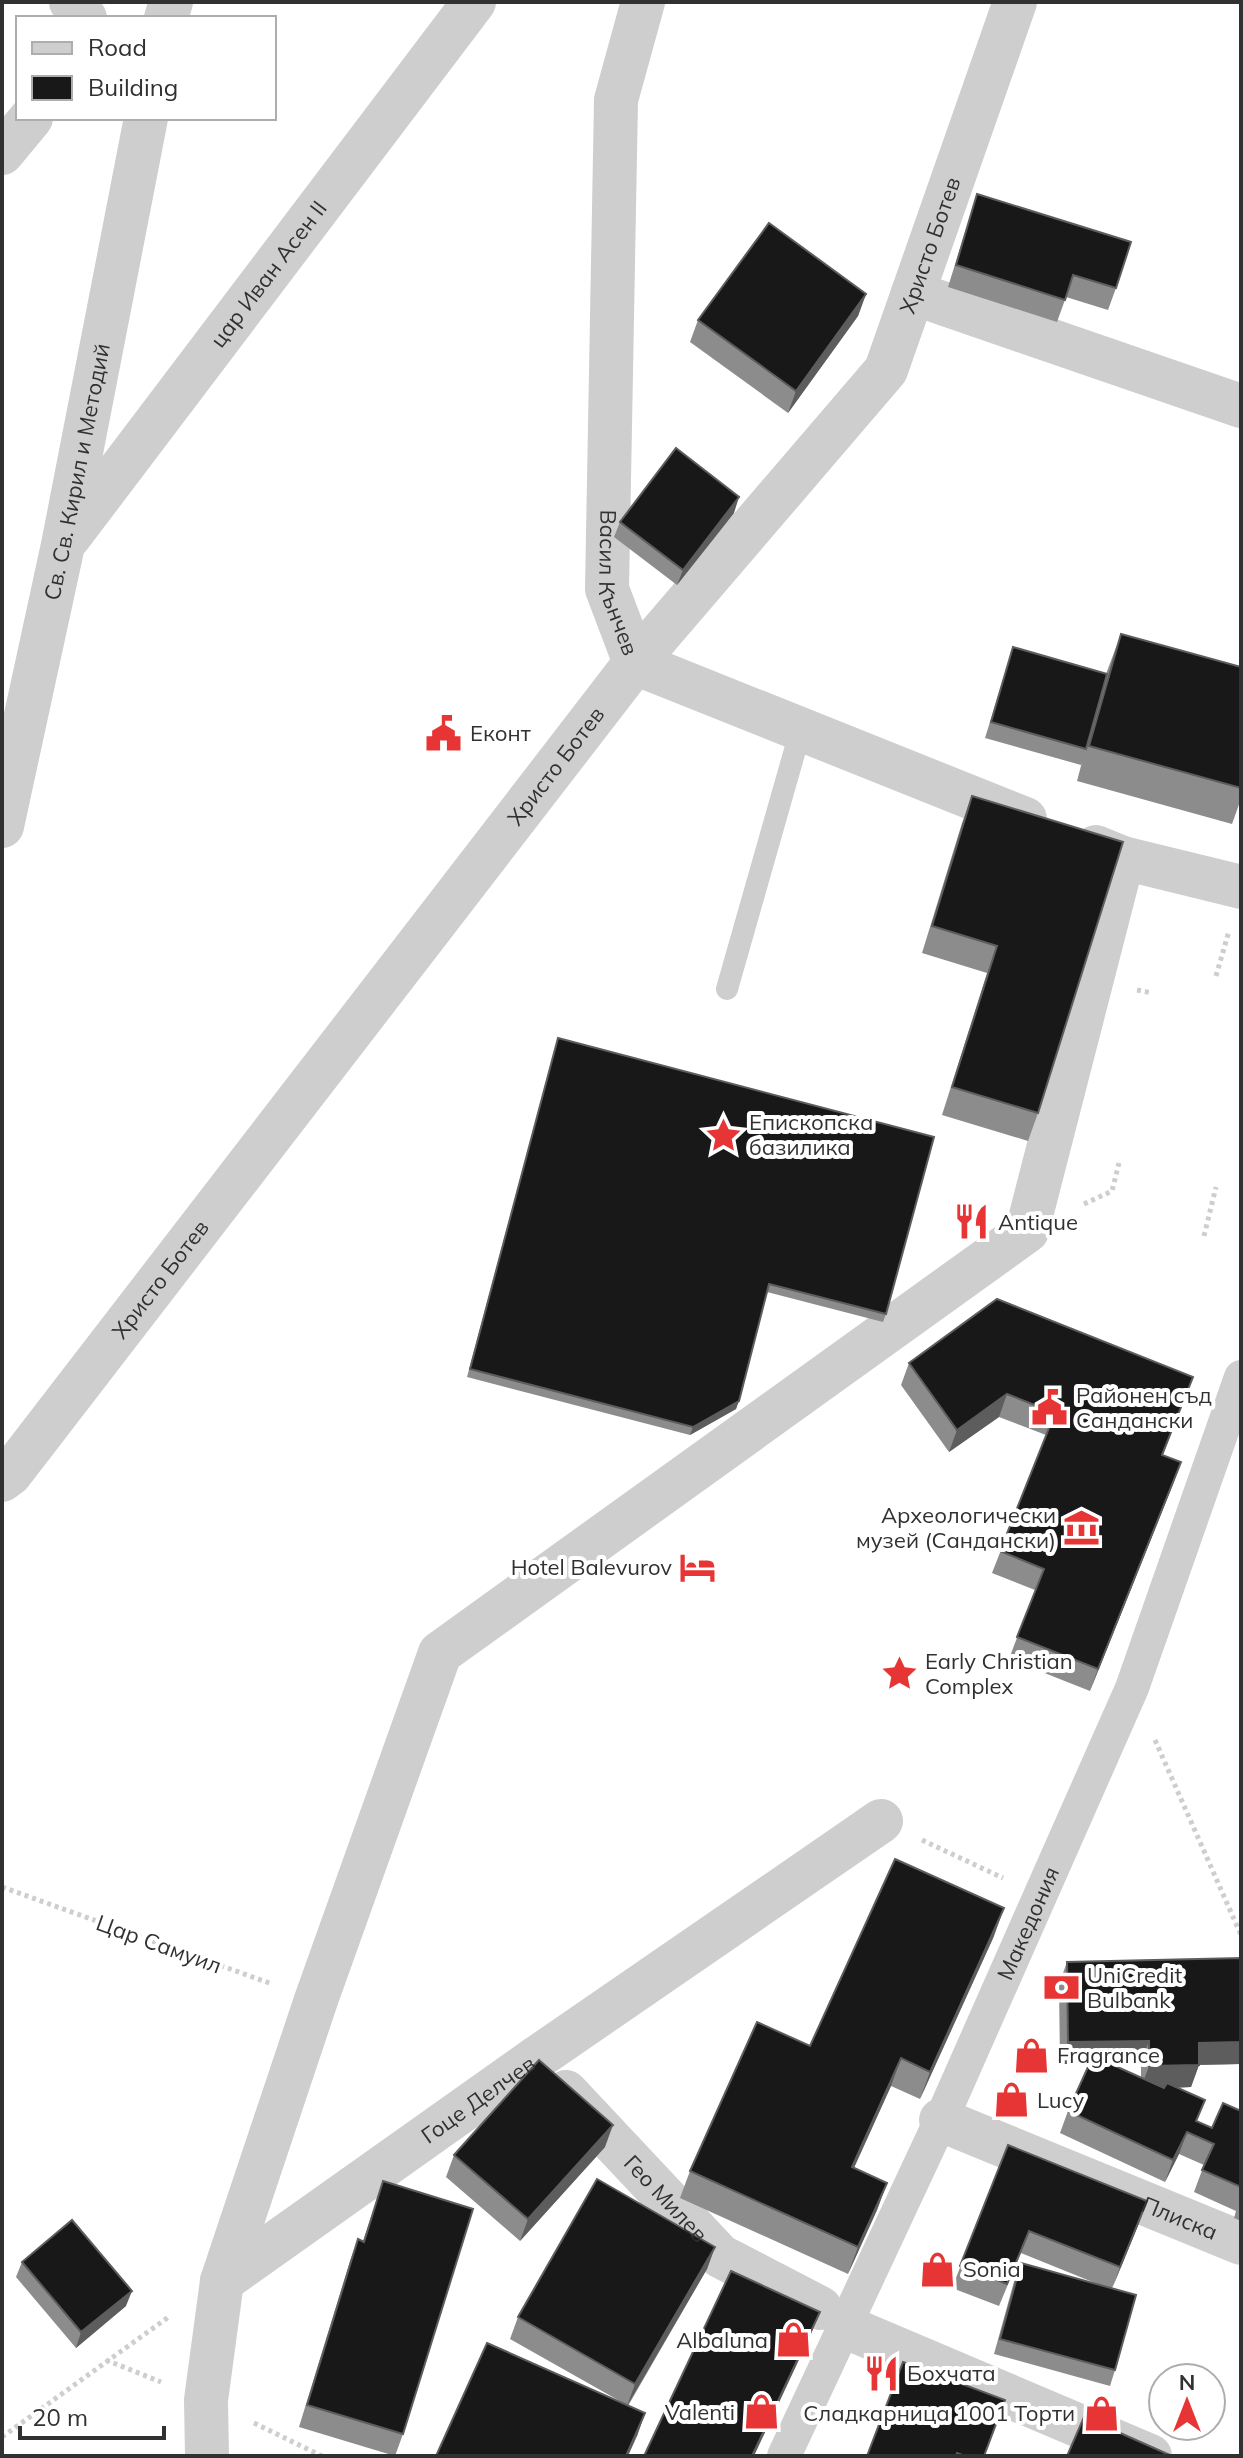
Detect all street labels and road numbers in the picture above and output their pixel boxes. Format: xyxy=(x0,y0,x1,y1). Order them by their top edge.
street label: Христо Ботев xyxy=(893,173,967,317)
street label: цар Иван Асен II xyxy=(204,195,333,353)
street label: Св. Св. Кирил и Методий xyxy=(37,341,116,603)
street label: Васил Кънчев xyxy=(593,510,645,659)
street label: Христо Ботев xyxy=(501,701,610,831)
street label: Христо Ботев xyxy=(106,1214,215,1344)
street label: Македония xyxy=(991,1862,1065,1984)
street label: Цар Самуил xyxy=(93,1908,225,1980)
street label: Гоце Делчев xyxy=(416,2049,541,2149)
street label: Гео Милев xyxy=(618,2149,714,2248)
street label: Плиска xyxy=(1138,2190,1222,2246)

